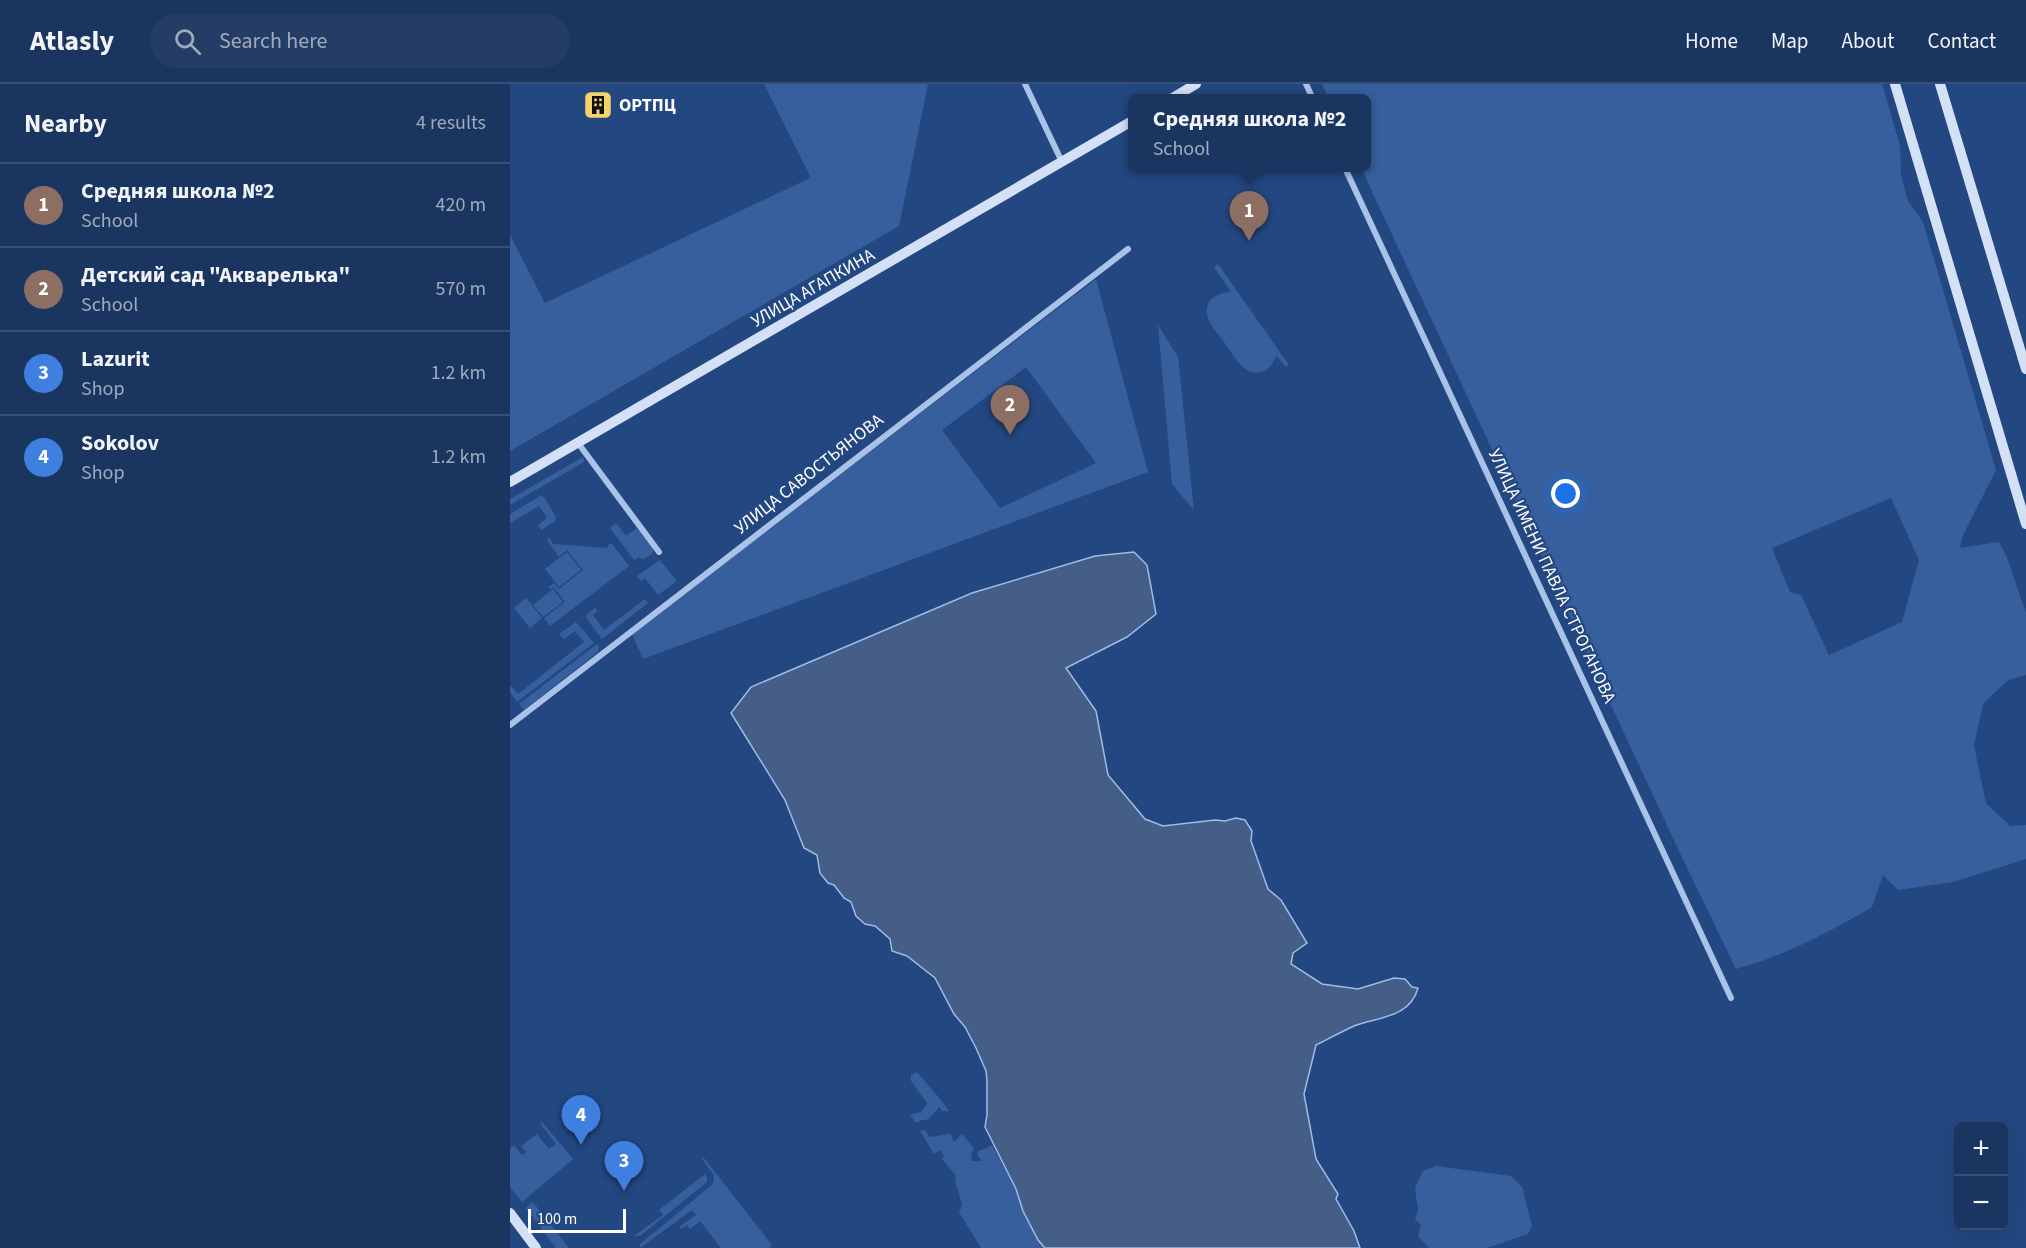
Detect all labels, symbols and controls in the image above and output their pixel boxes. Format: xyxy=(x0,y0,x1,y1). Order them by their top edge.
search box xyxy=(150,14,570,68)
text: Atlasly xyxy=(30,21,114,61)
icon: search xyxy=(171,25,204,58)
text: Search here xyxy=(219,25,328,57)
text: Home xyxy=(1685,26,1738,56)
text: Map xyxy=(1771,26,1809,56)
text: About xyxy=(1842,26,1894,56)
text: Contact xyxy=(1927,26,1996,56)
building icon: ОРТПЦ xyxy=(582,89,614,121)
place label: ОРТПЦ xyxy=(619,93,676,118)
popup xyxy=(1128,94,1371,172)
text: Средняя школа №2 xyxy=(1153,103,1346,135)
text: Nearby xyxy=(24,105,107,142)
text: 4 results xyxy=(416,109,486,137)
text: School xyxy=(1153,135,1210,163)
text: Средняя школа №2 xyxy=(81,175,275,207)
text: 1 xyxy=(38,191,49,219)
text: 420 m xyxy=(436,191,486,219)
pin: 1 xyxy=(1230,192,1268,241)
text: School xyxy=(81,207,138,235)
street label: УЛИЦА АГАПКИНА xyxy=(747,242,880,334)
text: Детский сад "Акварелька" xyxy=(81,259,350,291)
text: 2 xyxy=(38,275,49,303)
text: 570 m xyxy=(436,275,486,303)
text: School xyxy=(81,291,138,319)
text: Lazurit xyxy=(81,343,150,375)
text: 3 xyxy=(38,359,49,387)
text: 1.2 km xyxy=(431,359,486,387)
text: Shop xyxy=(81,375,125,403)
pin: 2 xyxy=(990,386,1030,435)
street label: УЛИЦА САВОСТЬЯНОВА xyxy=(729,408,889,540)
text: Sokolov xyxy=(81,427,159,459)
text: 4 xyxy=(38,443,49,471)
text: 1.2 km xyxy=(431,443,486,471)
street label: УЛИЦА ИМЕНИ ПАВЛА СТРОГАНОВА xyxy=(1482,445,1622,707)
text: Shop xyxy=(81,459,125,487)
your location xyxy=(1551,479,1580,508)
pin: 4 xyxy=(562,1096,600,1145)
map controls xyxy=(1954,1122,2008,1230)
button: + xyxy=(1954,1122,2008,1176)
pin: 3 xyxy=(604,1142,644,1191)
button: − xyxy=(1954,1176,2008,1230)
scale bar xyxy=(528,1206,626,1234)
text: 100 m xyxy=(537,1208,577,1230)

